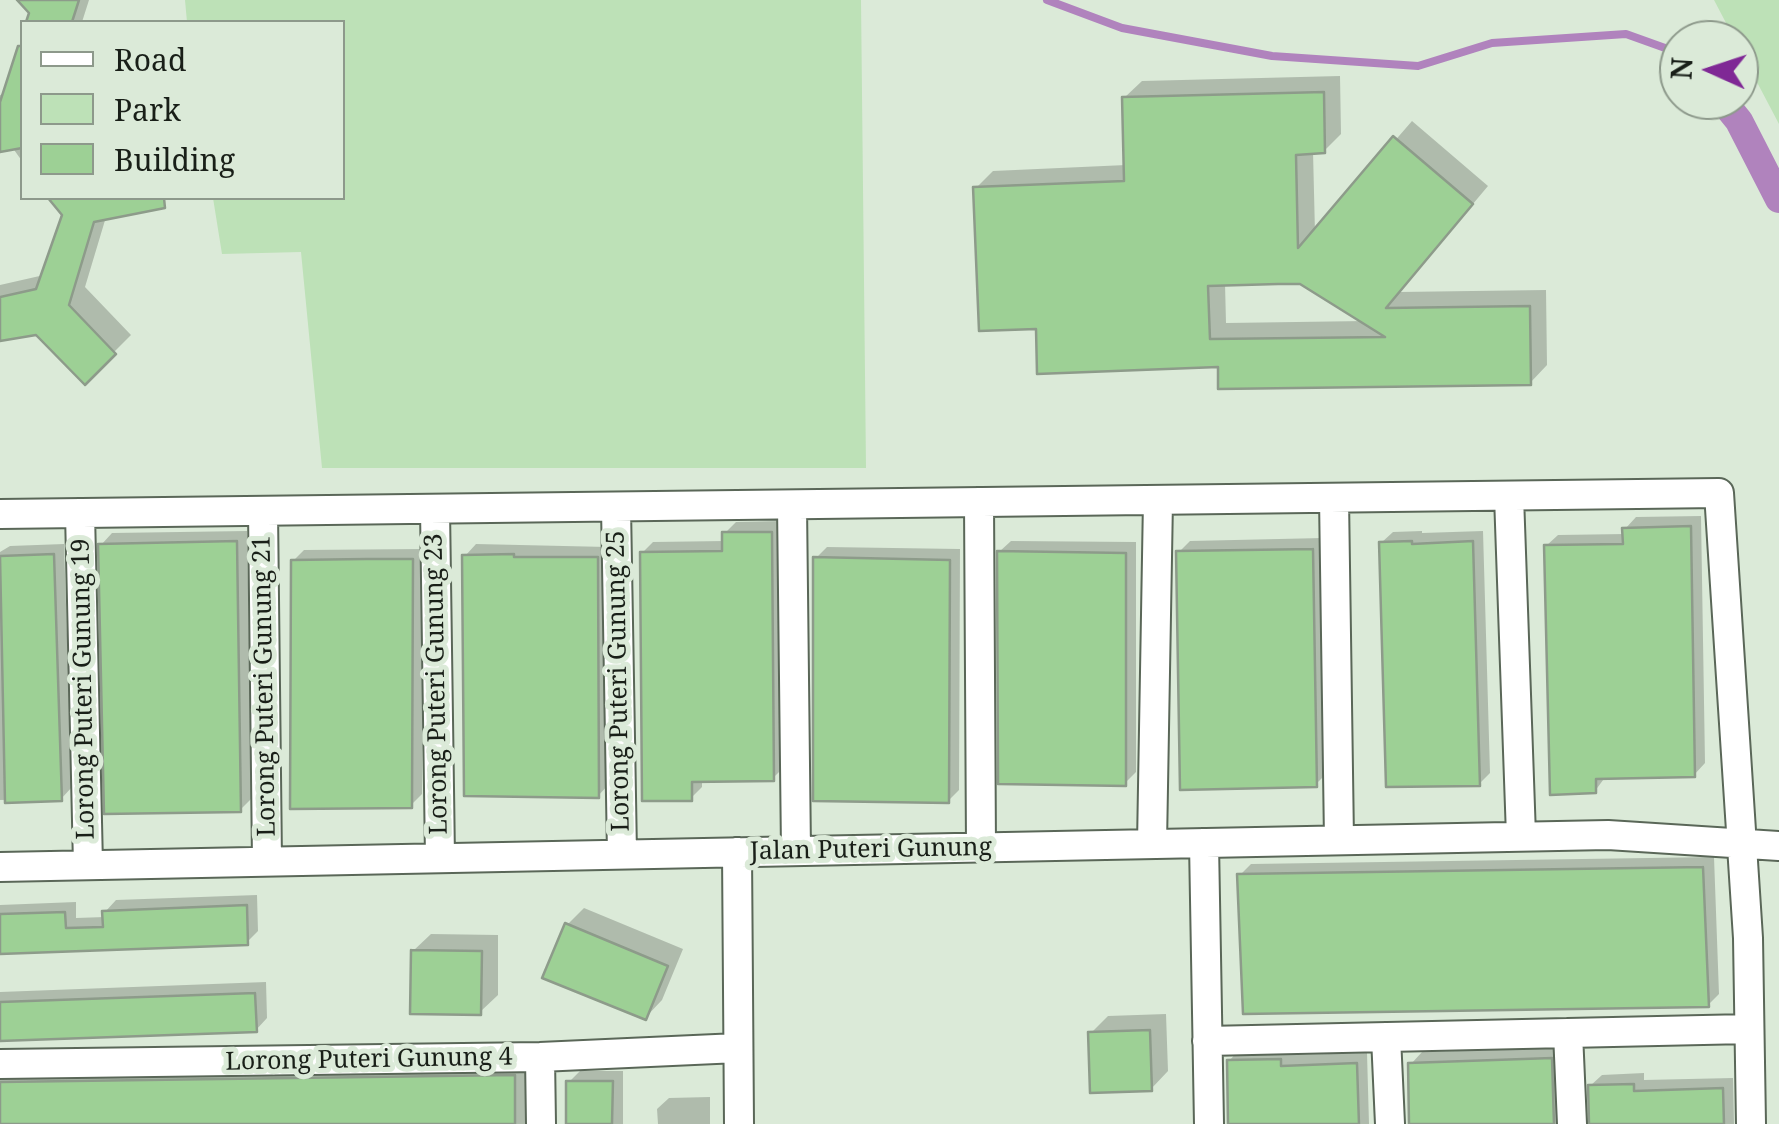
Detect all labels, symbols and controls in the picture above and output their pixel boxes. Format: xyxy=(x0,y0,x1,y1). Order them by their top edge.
legend xyxy=(20,20,345,200)
north arrow xyxy=(1659,20,1759,120)
text: Road xyxy=(114,39,186,80)
text: N xyxy=(1661,57,1701,81)
text: Park xyxy=(114,89,181,130)
text: Building xyxy=(114,139,235,180)
street label: Lorong Puteri Gunung 25 xyxy=(601,530,637,832)
street label: Lorong Puteri Gunung 23 xyxy=(419,533,455,835)
street label: Lorong Puteri Gunung 21 xyxy=(247,535,283,837)
street label: Lorong Puteri Gunung 19 xyxy=(66,538,102,840)
street label: Jalan Puteri Gunung xyxy=(750,833,992,867)
street label: Lorong Puteri Gunung 4 xyxy=(225,1042,513,1078)

